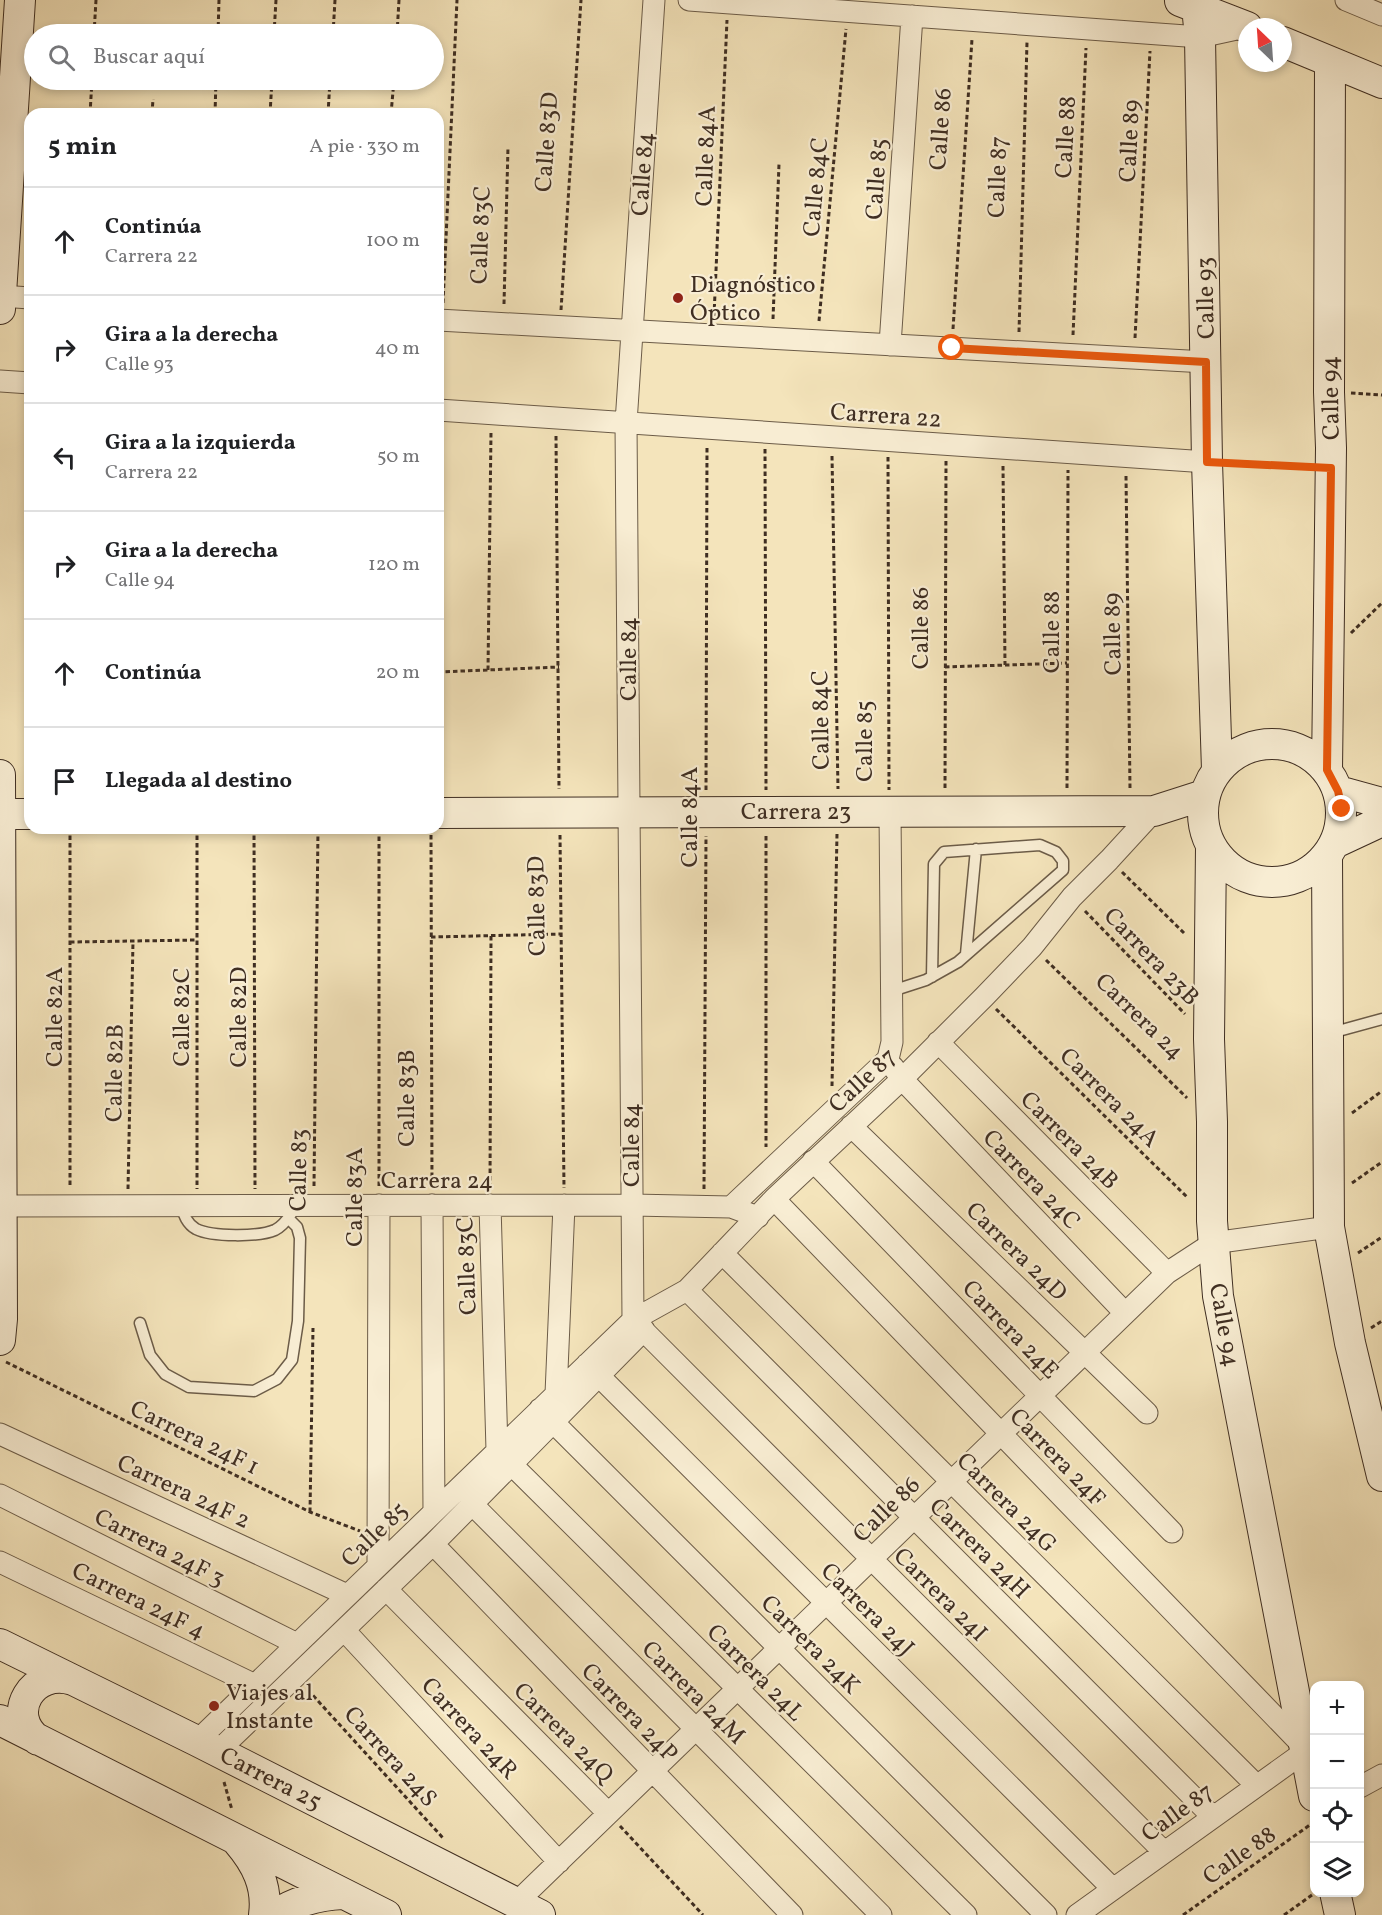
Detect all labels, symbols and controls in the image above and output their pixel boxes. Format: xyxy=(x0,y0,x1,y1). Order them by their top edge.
north arrow xyxy=(1238,18,1292,72)
search box xyxy=(24,24,444,90)
icon: search xyxy=(45,41,78,74)
text: Buscar aquí xyxy=(93,42,205,73)
street label: Calle 86 xyxy=(922,87,962,171)
street label: Calle 83D xyxy=(528,91,568,193)
street label: Calle 88 xyxy=(1048,95,1086,179)
street label: Calle 89 xyxy=(1112,99,1150,183)
street label: Calle 84A xyxy=(688,105,726,207)
text: 5 min xyxy=(48,129,117,165)
street label: Calle 84 xyxy=(624,131,664,217)
text: A pie · 330 m xyxy=(309,133,420,161)
street label: Calle 84C xyxy=(796,136,838,238)
street label: Calle 87 xyxy=(981,136,1017,219)
street label: Calle 85 xyxy=(858,137,898,221)
street label: Calle 83C xyxy=(463,185,501,285)
text: Continúa xyxy=(105,212,202,243)
icon: ahead xyxy=(48,225,81,258)
text: 100 m xyxy=(366,227,420,255)
text: Carrera 22 xyxy=(105,243,198,271)
street label: Calle 93 xyxy=(1189,256,1225,339)
place label: Diagnóstico Óptico xyxy=(690,269,815,331)
marker: Diagnóstico Óptico xyxy=(671,291,685,305)
text: Gira a la derecha xyxy=(105,320,278,351)
icon: right xyxy=(48,333,81,366)
route start xyxy=(938,334,964,360)
text: 40 m xyxy=(375,335,420,363)
text: Calle 93 xyxy=(105,351,174,379)
street label: Calle 94 xyxy=(1314,356,1350,440)
street label: Carrera 22 xyxy=(829,396,943,438)
text: Gira a la izquierda xyxy=(105,428,296,459)
icon: left xyxy=(48,441,81,474)
text: 50 m xyxy=(377,443,420,471)
text: Carrera 22 xyxy=(105,459,198,487)
text: Gira a la derecha xyxy=(105,536,278,567)
icon: right xyxy=(48,549,81,582)
text: 120 m xyxy=(368,551,420,579)
text: Calle 94 xyxy=(105,567,175,595)
street label: Calle 86 xyxy=(905,587,939,669)
street label: Calle 88 xyxy=(1036,591,1070,673)
street label: Calle 89 xyxy=(1096,592,1132,676)
street label: Calle 84 xyxy=(613,617,647,701)
icon: ahead xyxy=(48,657,81,690)
text: Continúa xyxy=(105,658,202,689)
text: 20 m xyxy=(376,659,420,687)
street label: Calle 84C xyxy=(804,670,840,770)
street label: Calle 85 xyxy=(849,700,883,782)
icon: arrive xyxy=(48,765,81,798)
text: Llegada al destino xyxy=(105,766,292,797)
street label: Calle 84A xyxy=(674,766,708,867)
route end xyxy=(1328,795,1354,821)
street label: Carrera 23 xyxy=(741,796,851,830)
street label: Calle 83D xyxy=(520,856,556,956)
street label: Carrera 23B xyxy=(1095,900,1206,1014)
street label: Carrera 24 xyxy=(1086,966,1191,1069)
street label: Calle 82A xyxy=(39,967,73,1067)
street label: Calle 82D xyxy=(223,967,257,1067)
street label: Calle 82C xyxy=(166,968,200,1066)
street label: Calle 82B xyxy=(98,1024,134,1122)
street label: Calle 87 xyxy=(822,1041,905,1122)
street label: Carrera 24A xyxy=(1051,1041,1166,1156)
street label: Calle 83B xyxy=(391,1049,425,1147)
street label: Carrera 24B xyxy=(1012,1084,1126,1198)
street label: Calle 84 xyxy=(616,1103,650,1187)
street label: Carrera 24C xyxy=(974,1123,1087,1238)
street label: Calle 83 xyxy=(282,1128,318,1212)
street label: Calle 83A xyxy=(339,1147,373,1247)
street label: Carrera 24 xyxy=(381,1165,493,1199)
street label: Carrera 24D xyxy=(957,1195,1074,1310)
street label: Calle 83C xyxy=(449,1216,487,1316)
street label: Carrera 24E xyxy=(953,1273,1066,1388)
street label: Calle 94 xyxy=(1199,1281,1247,1370)
street label: Carrera 24F 1 xyxy=(124,1393,264,1485)
street label: Carrera 24F xyxy=(1001,1401,1113,1515)
street label: Carrera 24G xyxy=(948,1445,1064,1561)
street label: Carrera 24F 2 xyxy=(111,1447,255,1539)
street label: Calle 86 xyxy=(846,1470,929,1551)
street label: Carrera 24H xyxy=(920,1491,1037,1608)
street label: Calle 85 xyxy=(334,1495,417,1576)
street label: Carrera 24F 3 xyxy=(88,1501,231,1596)
street label: Carrera 24I xyxy=(885,1541,994,1650)
street label: Carrera 24F 4 xyxy=(66,1555,211,1649)
street label: Carrera 24J xyxy=(812,1556,921,1665)
street label: Carrera 24K xyxy=(752,1588,867,1703)
street label: Carrera 24L xyxy=(698,1617,811,1730)
street label: Carrera 24M xyxy=(633,1634,752,1753)
street label: Carrera 24P xyxy=(572,1656,685,1771)
street label: Carrera 24R xyxy=(412,1671,525,1788)
street label: Carrera 24Q xyxy=(505,1675,622,1792)
place label: Viajes al Instante xyxy=(226,1677,313,1739)
map controls xyxy=(1310,1681,1364,1897)
button: + xyxy=(1310,1681,1364,1735)
marker: Viajes al Instante xyxy=(207,1699,221,1713)
street label: Carrera 24S xyxy=(335,1699,444,1815)
button: − xyxy=(1310,1735,1364,1789)
street label: Carrera 25 xyxy=(213,1740,327,1820)
street label: Calle 87 xyxy=(1135,1776,1221,1851)
button: locate xyxy=(1310,1789,1364,1843)
street label: Calle 88 xyxy=(1197,1819,1284,1894)
button: layers xyxy=(1310,1843,1364,1897)

